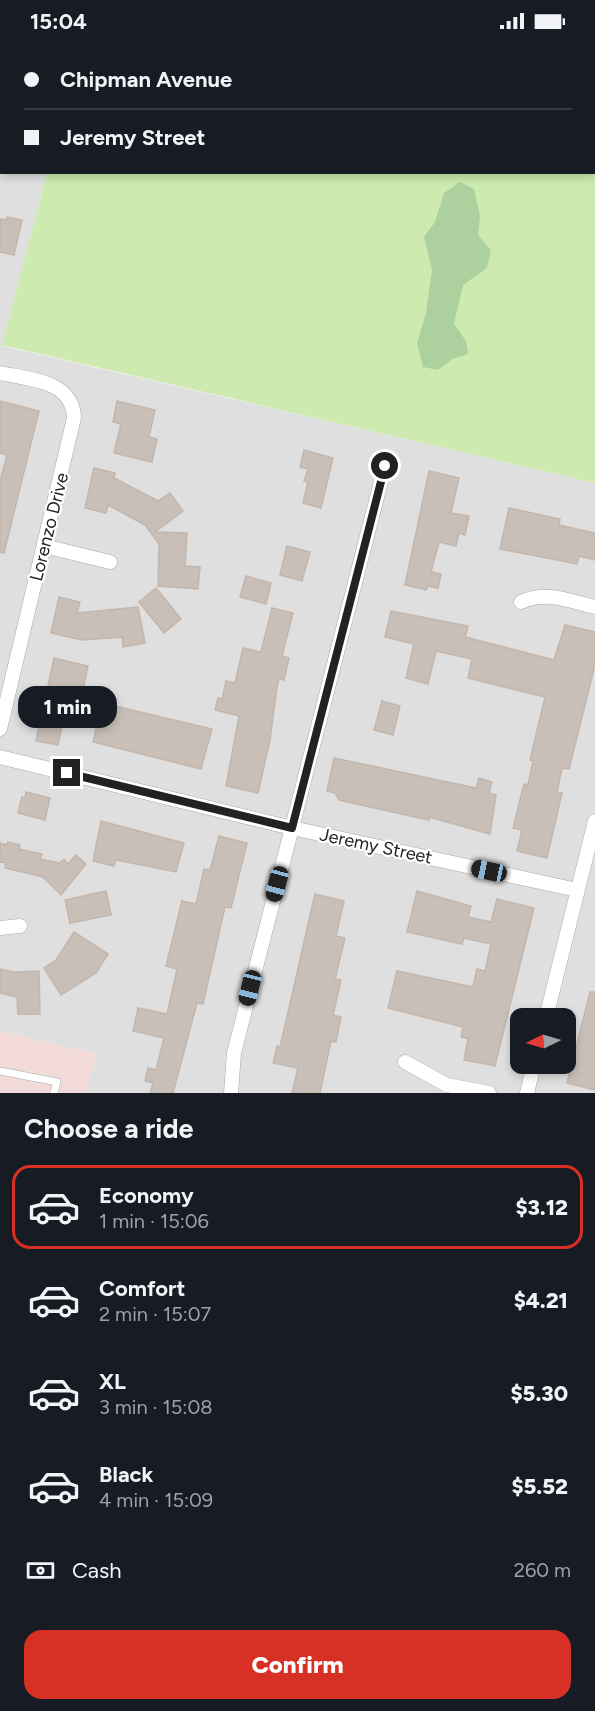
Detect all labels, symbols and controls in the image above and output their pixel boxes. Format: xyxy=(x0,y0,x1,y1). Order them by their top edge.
text: 15:04 xyxy=(30,8,87,35)
text: Chipman Avenue xyxy=(60,66,232,93)
text: Jeremy Street xyxy=(60,124,205,151)
route start xyxy=(371,452,398,479)
street label: Lorenzo Drive xyxy=(25,470,73,584)
callout: 1 min xyxy=(17,686,116,728)
text: 1 min xyxy=(44,695,91,719)
route end xyxy=(53,759,80,786)
street label: Jeremy Street xyxy=(318,823,434,869)
car xyxy=(470,858,508,884)
car xyxy=(264,864,290,904)
car xyxy=(237,968,263,1008)
north arrow xyxy=(510,1008,576,1074)
map controls xyxy=(510,1008,576,1074)
text: Choose a ride xyxy=(24,1112,193,1145)
icon: car xyxy=(27,1180,81,1234)
text: Economy xyxy=(99,1182,194,1209)
text: $3.12 xyxy=(515,1194,568,1221)
text: 1 min · 15:06 xyxy=(99,1209,209,1233)
icon: car xyxy=(27,1273,81,1327)
text: Comfort xyxy=(99,1275,185,1302)
text: $4.21 xyxy=(514,1287,568,1314)
text: 2 min · 15:07 xyxy=(99,1302,211,1326)
icon: car xyxy=(27,1366,81,1420)
text: XL xyxy=(99,1368,126,1395)
text: $5.30 xyxy=(510,1380,568,1407)
text: 3 min · 15:08 xyxy=(99,1395,213,1419)
icon: car xyxy=(27,1459,81,1513)
text: Black xyxy=(99,1461,153,1488)
text: $5.52 xyxy=(511,1473,568,1500)
text: 4 min · 15:09 xyxy=(99,1488,213,1512)
icon: cash xyxy=(24,1554,57,1587)
text: Cash xyxy=(72,1557,122,1584)
text: 260 m xyxy=(514,1558,571,1582)
button: Confirm xyxy=(24,1630,571,1699)

